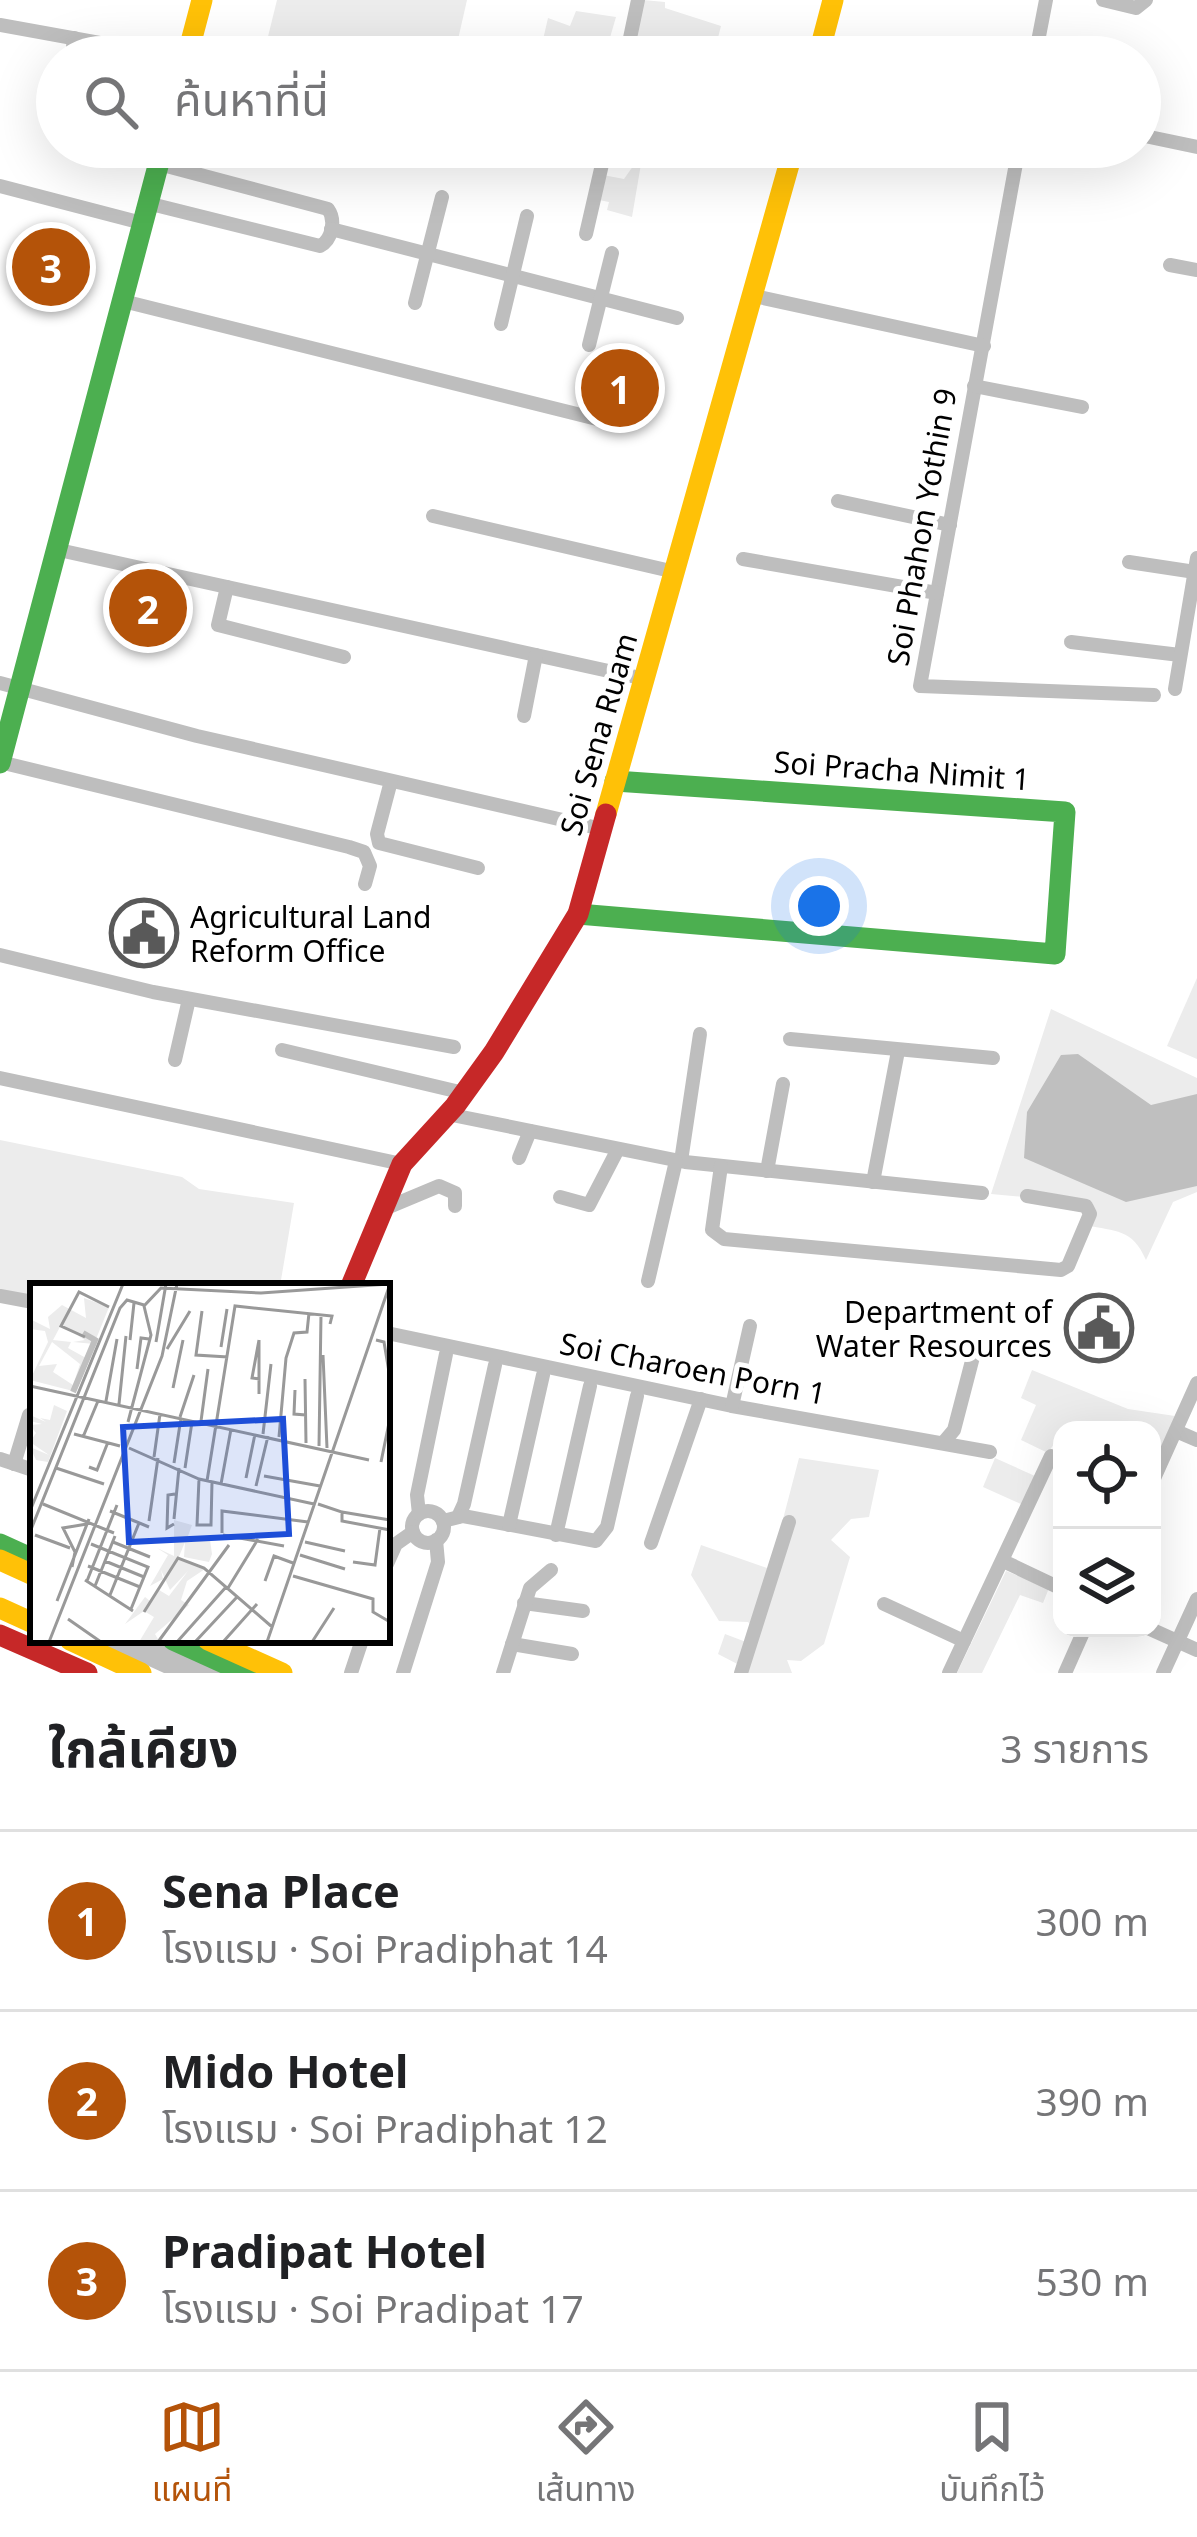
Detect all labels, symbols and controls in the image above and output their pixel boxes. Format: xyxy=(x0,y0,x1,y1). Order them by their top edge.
search box xyxy=(36,36,1161,168)
text: ค้นหาที่นี่ xyxy=(174,68,329,129)
icon: search xyxy=(78,69,144,135)
pin: 3 xyxy=(12,222,90,312)
pin: 1 xyxy=(581,343,659,433)
street label: Soi Phahon Yothin 9 xyxy=(876,385,966,669)
pin: 2 xyxy=(109,563,187,653)
street label: Soi Sena Ruam xyxy=(550,628,646,840)
street label: Soi Pracha Nimit 1 xyxy=(773,741,1031,799)
your location xyxy=(789,876,849,936)
place label: Agricultural Land Reform Office xyxy=(190,896,432,971)
public building icon: Agricultural Land Reform Office xyxy=(109,898,179,968)
inset map xyxy=(30,1283,390,1643)
place label: Department of Water Resources xyxy=(816,1291,1054,1366)
public building icon: Department of Water Resources xyxy=(1064,1293,1134,1363)
street label: Soi Charoen Porn 1 xyxy=(557,1322,829,1414)
map controls xyxy=(1053,1421,1161,1637)
button: locate xyxy=(1053,1421,1161,1529)
button: layers xyxy=(1053,1529,1161,1637)
text: ใกล้เคียง xyxy=(48,1712,238,1782)
text: 3 รายการ xyxy=(1000,1721,1149,1774)
text: Sena Place xyxy=(162,1860,400,1921)
text: 1 xyxy=(76,1894,98,1947)
text: 300 m xyxy=(1035,1894,1149,1947)
text: โรงแรม · Soi Pradiphat 14 xyxy=(162,1921,608,1974)
text: Mido Hotel xyxy=(162,2040,409,2101)
text: 2 xyxy=(76,2074,98,2127)
text: 390 m xyxy=(1035,2074,1149,2127)
text: โรงแรม · Soi Pradiphat 12 xyxy=(162,2101,608,2154)
text: Pradipat Hotel xyxy=(162,2220,487,2281)
text: 3 xyxy=(76,2254,98,2307)
text: 530 m xyxy=(1035,2254,1149,2307)
text: โรงแรม · Soi Pradipat 17 xyxy=(162,2281,584,2334)
tab: แผนที่ xyxy=(152,2394,232,2516)
tab: เส้นทาง xyxy=(536,2394,636,2516)
tab: บันทึกไว้ xyxy=(939,2394,1045,2516)

